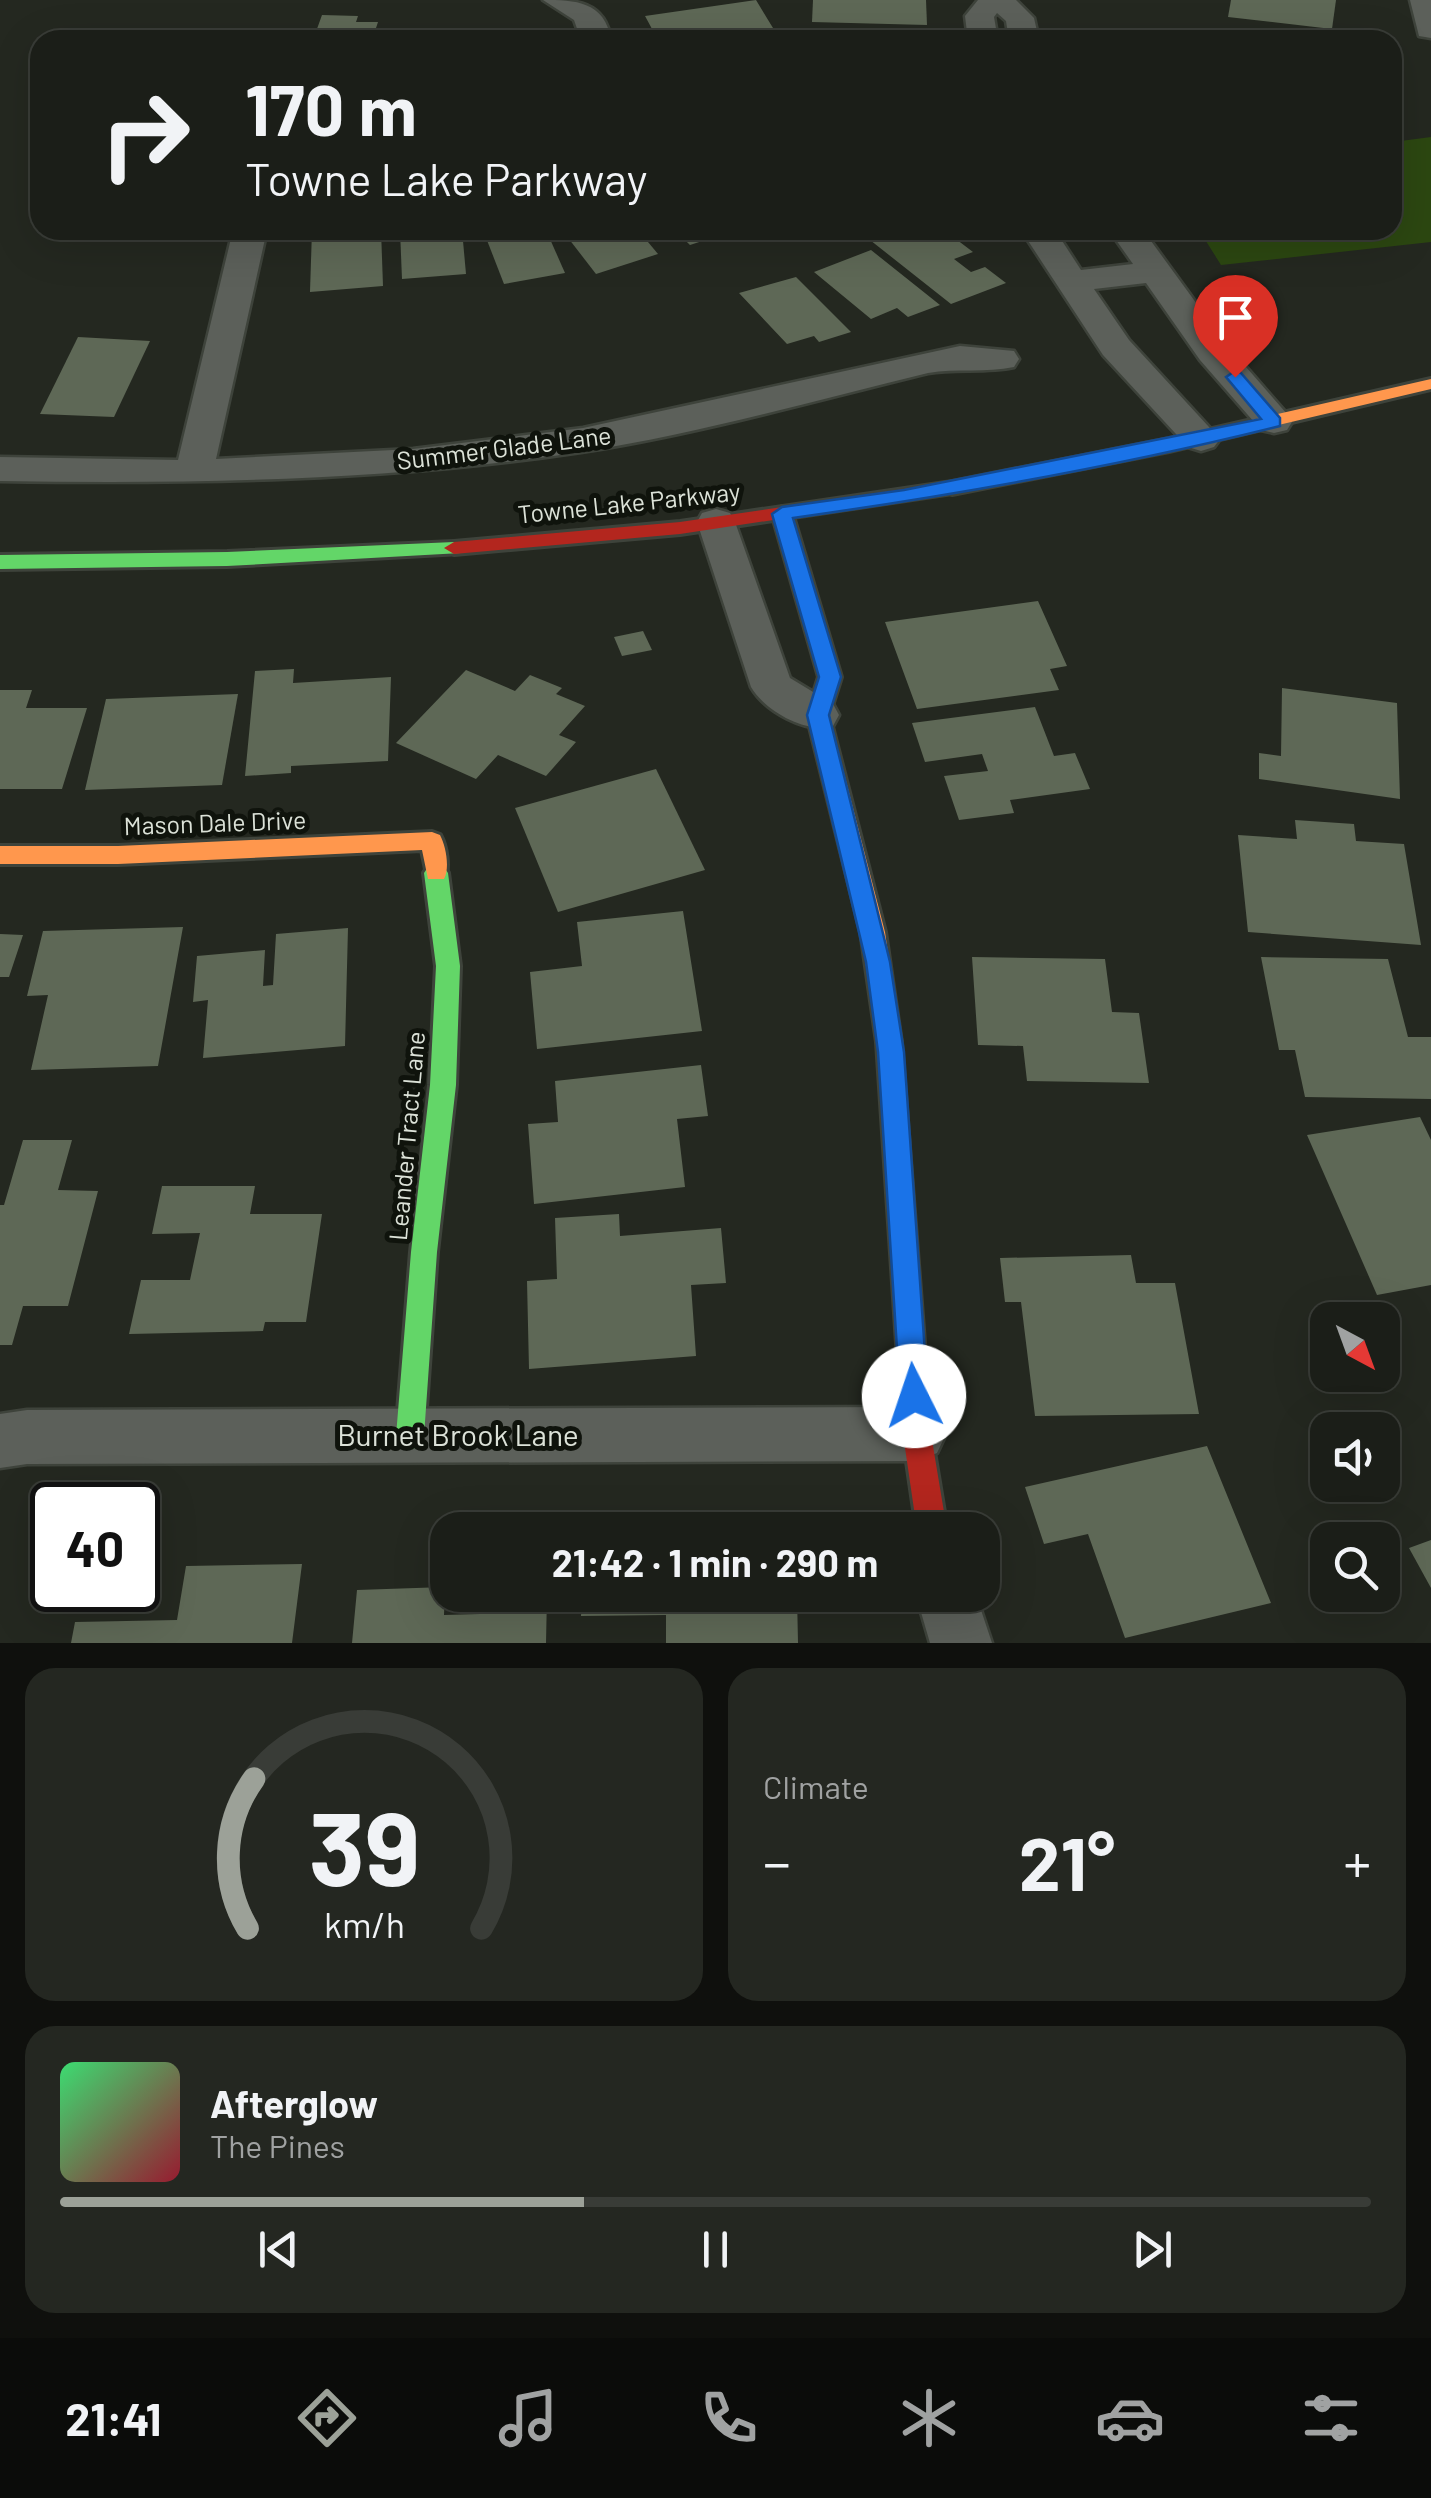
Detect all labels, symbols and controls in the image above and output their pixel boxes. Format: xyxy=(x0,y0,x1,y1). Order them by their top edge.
text: 170 m xyxy=(245,66,417,150)
icon: right xyxy=(80,70,210,200)
text: Towne Lake Parkway xyxy=(245,151,648,205)
pin xyxy=(1193,275,1278,378)
icon: arrive xyxy=(1208,290,1263,345)
street label: Summer Glade Lane xyxy=(395,419,613,475)
street label: Towne Lake Parkway xyxy=(516,475,742,529)
street label: Mason Dale Drive xyxy=(123,804,307,840)
street label: Leander Tract Lane xyxy=(382,1030,430,1242)
north arrow xyxy=(1310,1302,1400,1392)
map controls xyxy=(1310,1302,1400,1612)
position arrow xyxy=(862,1344,966,1448)
button: sound xyxy=(1310,1412,1400,1502)
street label: Burnet Brook Lane xyxy=(337,1416,579,1452)
speed limit sign: 40 xyxy=(30,1482,160,1612)
button: search xyxy=(1310,1522,1400,1612)
text: 21:42 · 1 min · 290 m xyxy=(552,1539,878,1585)
text: Climate xyxy=(763,1767,869,1805)
text: 39 xyxy=(308,1782,420,1907)
text: 21° xyxy=(1019,1816,1115,1906)
text: − xyxy=(763,1828,791,1894)
text: + xyxy=(1343,1828,1371,1894)
text: km/h xyxy=(324,1902,404,1945)
text: Afterglow xyxy=(210,2080,378,2126)
text: The Pines xyxy=(210,2126,345,2164)
icon: previous xyxy=(251,2222,306,2277)
icon: pause xyxy=(688,2222,743,2277)
icon: next xyxy=(1125,2222,1180,2277)
icon: directions xyxy=(292,2383,362,2453)
icon: music xyxy=(493,2383,563,2453)
icon: phone xyxy=(694,2383,764,2453)
icon: climate xyxy=(894,2383,964,2453)
icon: car xyxy=(1095,2383,1165,2453)
icon: filters xyxy=(1296,2383,1366,2453)
text: 21:41 xyxy=(65,2391,161,2445)

